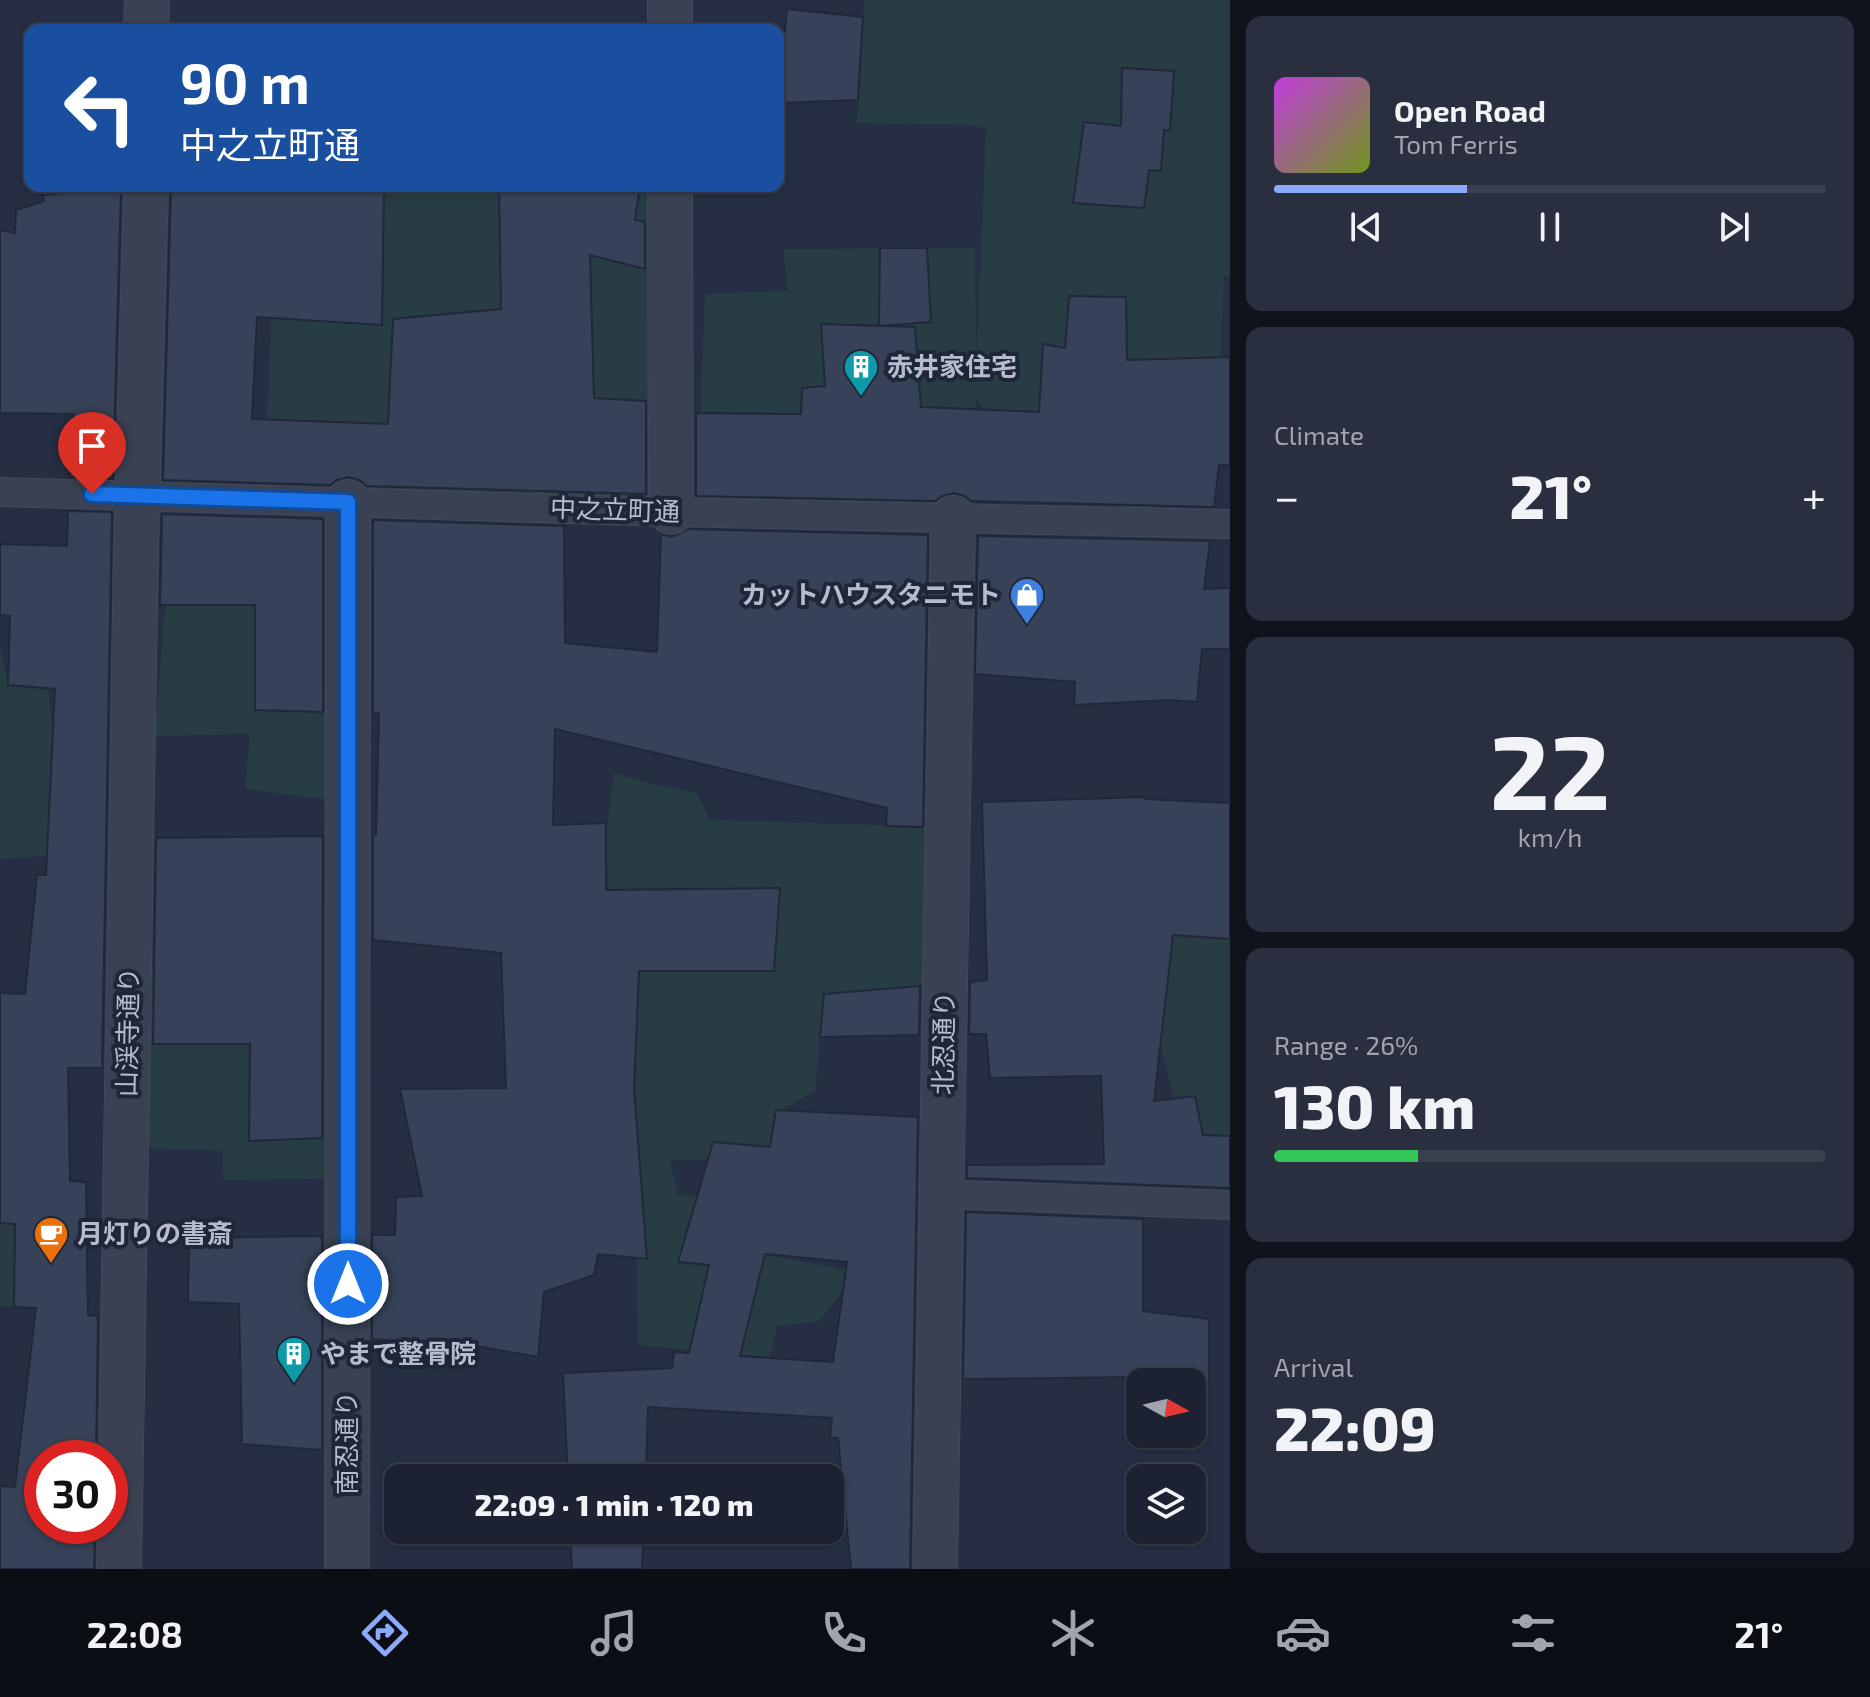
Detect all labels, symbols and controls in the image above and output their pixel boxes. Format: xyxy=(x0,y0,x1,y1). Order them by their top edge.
text: 90 m xyxy=(180,48,310,115)
icon: left xyxy=(48,56,152,160)
text: Open Road xyxy=(1394,92,1546,128)
text: 中之立町通 xyxy=(180,122,360,165)
text: Tom Ferris xyxy=(1394,128,1518,159)
icon: previous xyxy=(1344,205,1388,249)
icon: pause xyxy=(1528,205,1572,249)
icon: next xyxy=(1712,205,1756,249)
building icon: 赤井家住宅 xyxy=(842,348,880,398)
place label: 赤井家住宅 xyxy=(887,350,1017,381)
pin xyxy=(58,412,126,494)
text: Climate xyxy=(1274,419,1364,450)
icon: arrive xyxy=(70,424,114,468)
text: 21° xyxy=(1509,459,1592,531)
text: − xyxy=(1274,469,1300,522)
text: + xyxy=(1802,469,1826,522)
street label: 中之立町通 xyxy=(550,491,681,526)
shop icon: カットハウスタニモト xyxy=(1008,576,1046,626)
place label: カットハウスタニモト xyxy=(741,578,1001,609)
text: 22 xyxy=(1490,706,1610,831)
text: km/h xyxy=(1518,821,1582,852)
street label: 山渓寺通り xyxy=(110,967,143,1097)
street label: 北忍通り xyxy=(926,991,959,1095)
text: Range · 26% xyxy=(1274,1029,1418,1060)
text: 130 km xyxy=(1274,1069,1475,1141)
cafe icon: 月灯りの書斎 xyxy=(32,1215,70,1265)
place label: 月灯りの書斎 xyxy=(77,1217,233,1248)
position arrow xyxy=(306,1242,390,1326)
building icon: やまで整骨院 xyxy=(275,1335,313,1385)
place label: やまで整骨院 xyxy=(320,1337,476,1368)
text: Arrival xyxy=(1274,1351,1353,1382)
north arrow xyxy=(1126,1368,1206,1448)
map controls xyxy=(1126,1368,1206,1544)
street label: 南忍通り xyxy=(330,1391,361,1495)
text: 22:09 xyxy=(1274,1391,1436,1463)
speed limit sign: 30 xyxy=(24,1440,128,1544)
button: layers xyxy=(1126,1464,1206,1544)
text: 22:09 · 1 min · 120 m xyxy=(475,1486,753,1522)
icon: directions xyxy=(357,1605,413,1661)
icon: music xyxy=(586,1605,642,1661)
icon: phone xyxy=(816,1605,872,1661)
icon: climate xyxy=(1045,1605,1101,1661)
icon: car xyxy=(1275,1605,1331,1661)
icon: filters xyxy=(1505,1605,1561,1661)
text: 22:08 xyxy=(87,1612,183,1655)
text: 21° xyxy=(1734,1612,1783,1655)

